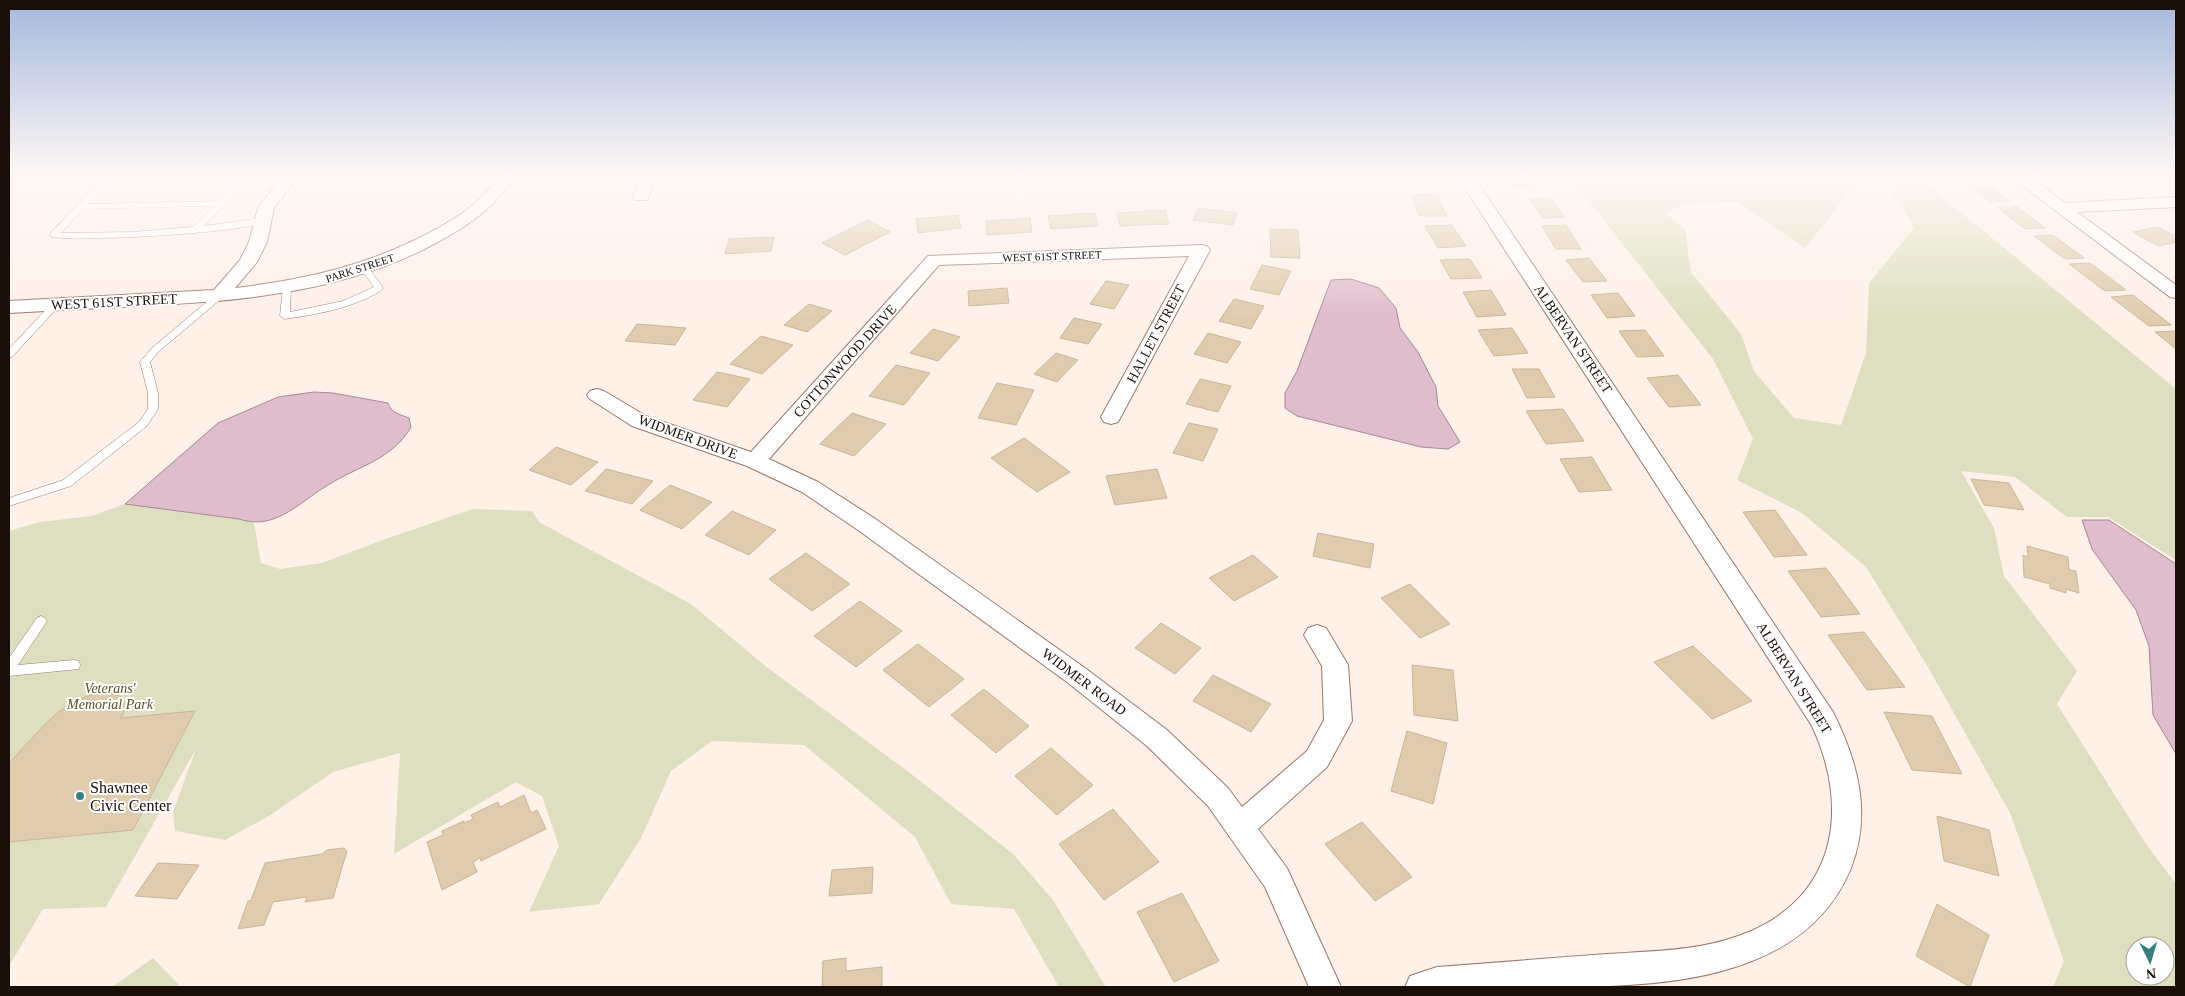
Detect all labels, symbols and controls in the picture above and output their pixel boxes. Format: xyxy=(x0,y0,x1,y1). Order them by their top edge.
street label: WEST 61ST STREET xyxy=(1002,248,1102,264)
street label: PARK STREET xyxy=(324,251,396,285)
street label: HALLET STREET xyxy=(1124,282,1188,386)
street label: ALBERVAN STREET xyxy=(1531,282,1615,397)
street label: WEST 61ST STREET xyxy=(51,291,178,313)
street label: COTTONWOOD DRIVE xyxy=(790,302,900,420)
street label: WIDMER DRIVE xyxy=(636,412,740,462)
street label: ALBERVAN STREET xyxy=(1754,620,1835,737)
street label: WIDMER ROAD xyxy=(1039,645,1129,719)
park label: Veterans' Memorial Park xyxy=(66,681,154,712)
place label: Shawnee Civic Center xyxy=(90,779,172,814)
marker: Shawnee Civic Center xyxy=(74,790,86,802)
north arrow xyxy=(2125,936,2175,986)
text: N xyxy=(2145,966,2157,981)

